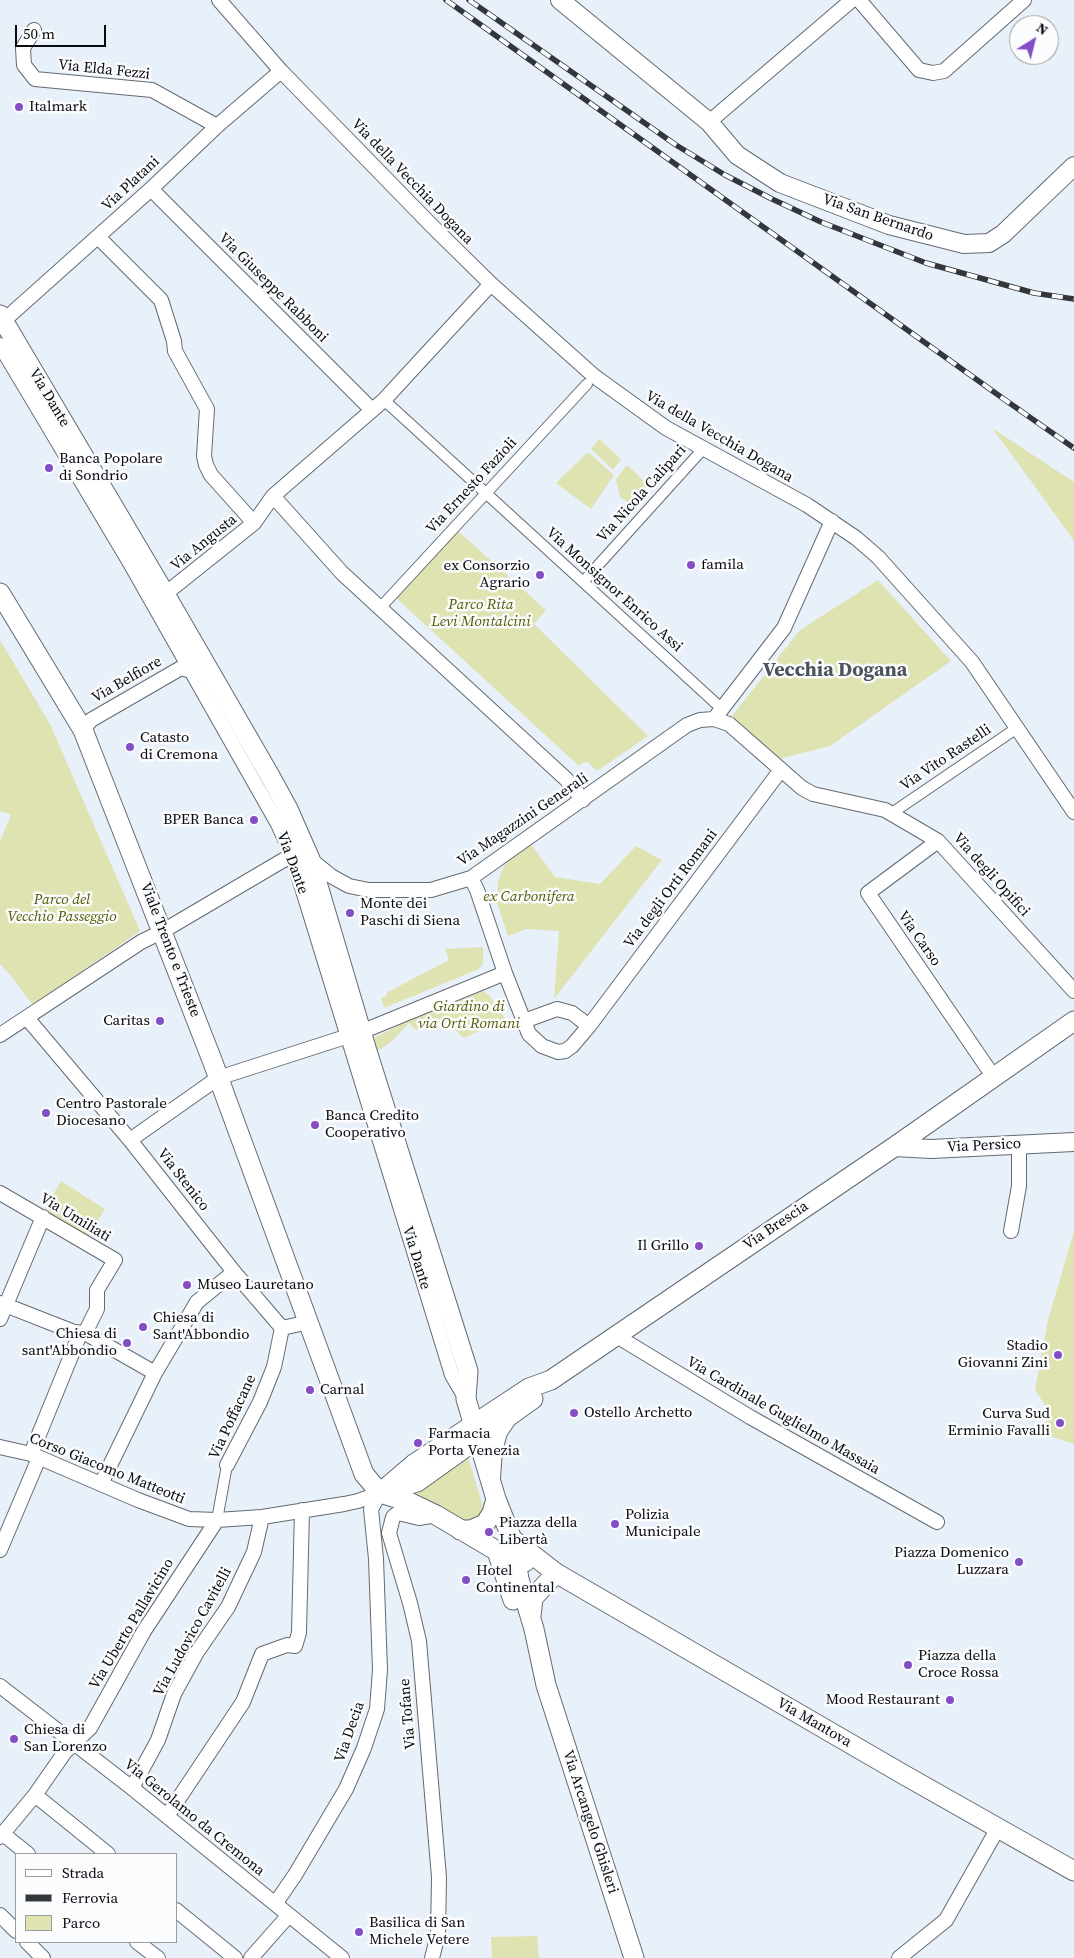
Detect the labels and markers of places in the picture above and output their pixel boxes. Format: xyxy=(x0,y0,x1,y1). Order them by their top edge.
place label: Italmark xyxy=(29,98,87,116)
marker: Italmark xyxy=(13,101,25,113)
place label: Banca Popolare di Sondrio xyxy=(59,450,163,485)
marker: Banca Popolare di Sondrio xyxy=(43,462,55,474)
place label: famila xyxy=(701,556,744,574)
place label: ex Consorzio Agrario xyxy=(444,557,530,592)
marker: famila xyxy=(685,559,697,571)
marker: ex Consorzio Agrario xyxy=(534,569,546,581)
place label: Catasto di Cremona xyxy=(140,729,218,764)
marker: Catasto di Cremona xyxy=(124,741,136,753)
place label: BPER Banca xyxy=(163,811,244,829)
marker: BPER Banca xyxy=(248,814,260,826)
place label: Monte dei Paschi di Siena xyxy=(360,895,460,930)
marker: Monte dei Paschi di Siena xyxy=(344,907,356,919)
place label: Caritas xyxy=(103,1012,150,1030)
marker: Caritas xyxy=(154,1015,166,1027)
place label: Centro Pastorale Diocesano xyxy=(56,1095,167,1130)
marker: Centro Pastorale Diocesano xyxy=(40,1107,52,1119)
place label: Banca Credito Cooperativo xyxy=(325,1107,419,1142)
marker: Banca Credito Cooperativo xyxy=(309,1119,321,1131)
place label: Il Grillo xyxy=(637,1237,689,1255)
marker: Il Grillo xyxy=(693,1240,705,1252)
place label: Museo Lauretano xyxy=(197,1276,314,1294)
marker: Museo Lauretano xyxy=(181,1279,193,1291)
place label: Chiesa di Sant'Abbondio xyxy=(153,1309,249,1344)
marker: Chiesa di Sant'Abbondio xyxy=(137,1321,149,1333)
place label: Chiesa di sant'Abbondio xyxy=(22,1325,117,1360)
marker: Chiesa di sant'Abbondio xyxy=(121,1337,133,1349)
place label: Stadio Giovanni Zini xyxy=(958,1337,1048,1372)
marker: Stadio Giovanni Zini xyxy=(1052,1349,1064,1361)
place label: Carnal xyxy=(320,1381,365,1399)
marker: Carnal xyxy=(304,1384,316,1396)
place label: Ostello Archetto xyxy=(584,1404,692,1422)
place label: Curva Sud Erminio Favalli xyxy=(948,1405,1050,1440)
marker: Ostello Archetto xyxy=(568,1407,580,1419)
marker: Curva Sud Erminio Favalli xyxy=(1054,1417,1066,1429)
place label: Farmacia Porta Venezia xyxy=(428,1425,520,1460)
marker: Farmacia Porta Venezia xyxy=(412,1437,424,1449)
place label: Polizia Municipale xyxy=(625,1506,701,1541)
place label: Piazza della Libertà xyxy=(499,1514,577,1549)
marker: Polizia Municipale xyxy=(609,1518,621,1530)
marker: Piazza della Libertà xyxy=(483,1526,495,1538)
place label: Piazza Domenico Luzzara xyxy=(894,1544,1009,1579)
marker: Piazza Domenico Luzzara xyxy=(1013,1556,1025,1568)
place label: Hotel Continental xyxy=(476,1562,555,1597)
marker: Hotel Continental xyxy=(460,1574,472,1586)
place label: Piazza della Croce Rossa xyxy=(918,1647,999,1682)
marker: Piazza della Croce Rossa xyxy=(902,1659,914,1671)
place label: Mood Restaurant xyxy=(826,1691,940,1709)
marker: Mood Restaurant xyxy=(944,1694,956,1706)
place label: Chiesa di San Lorenzo xyxy=(24,1721,107,1756)
marker: Chiesa di San Lorenzo xyxy=(8,1733,20,1745)
place label: Basilica di San Michele Vetere xyxy=(369,1914,469,1949)
marker: Basilica di San Michele Vetere xyxy=(353,1926,365,1938)

